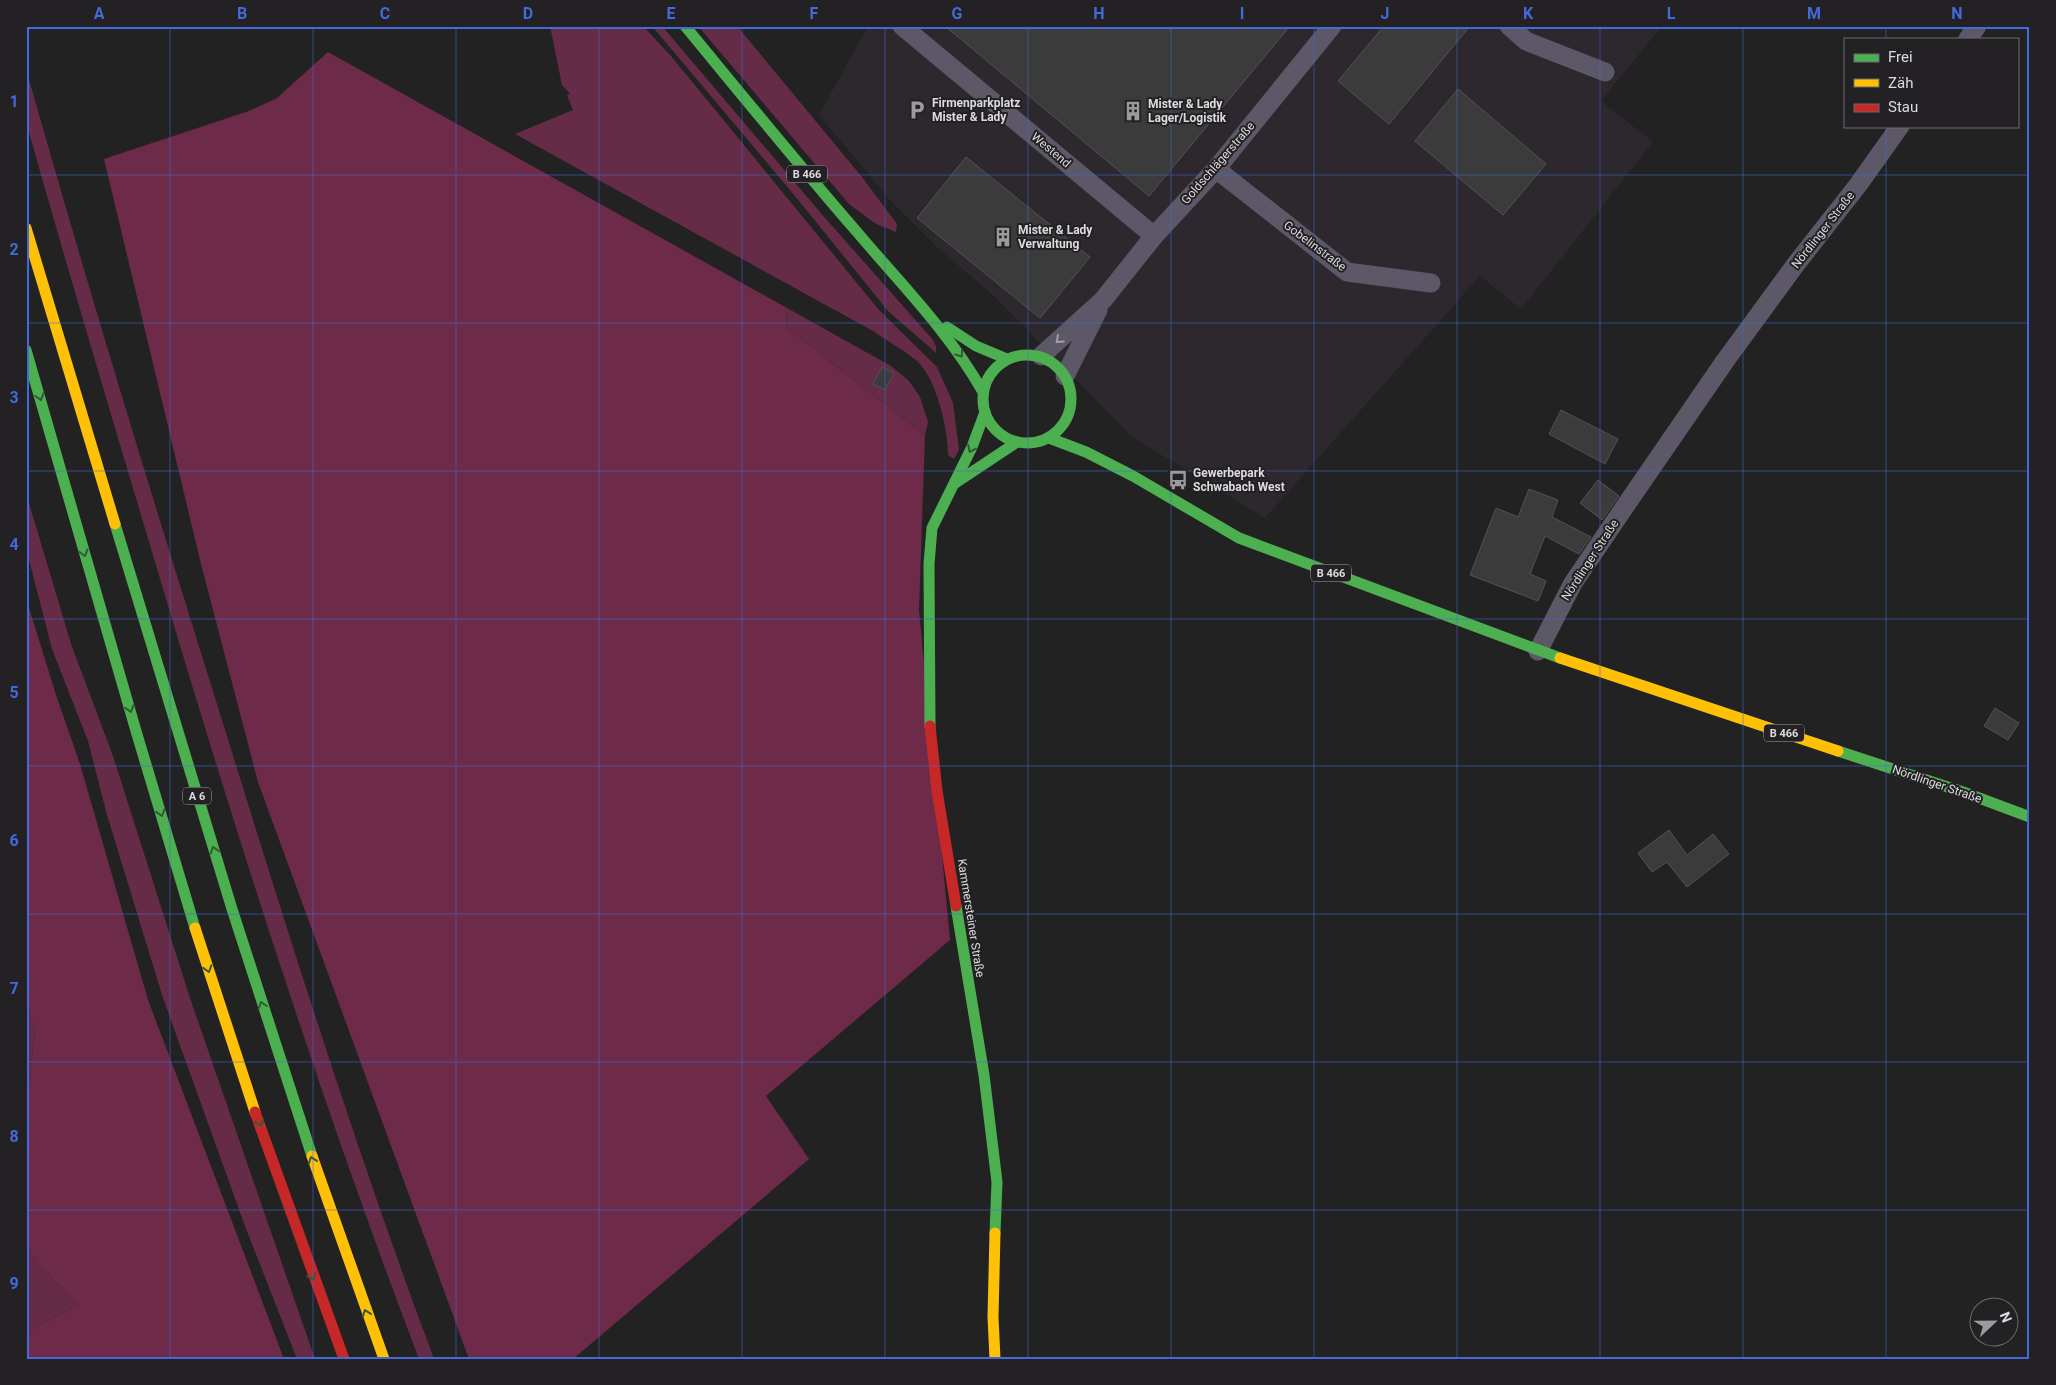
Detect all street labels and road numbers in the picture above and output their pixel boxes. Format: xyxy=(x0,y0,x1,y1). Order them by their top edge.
street label: Goldschlägerstraße xyxy=(1178,119,1258,207)
street label: Westend xyxy=(1029,130,1073,170)
road number: B 466 xyxy=(787,165,827,182)
street label: Nördlinger Straße xyxy=(1789,189,1857,271)
street label: Gobelinstraße xyxy=(1281,218,1349,274)
street label: Nördlinger Straße xyxy=(1559,517,1621,603)
road number: B 466 xyxy=(1311,564,1351,582)
road number: B 466 xyxy=(1764,724,1804,741)
street label: Nördlinger Straße xyxy=(1890,762,1984,806)
road number: A 6 xyxy=(183,788,211,804)
street label: Kammersteiner Straße xyxy=(955,858,987,978)

